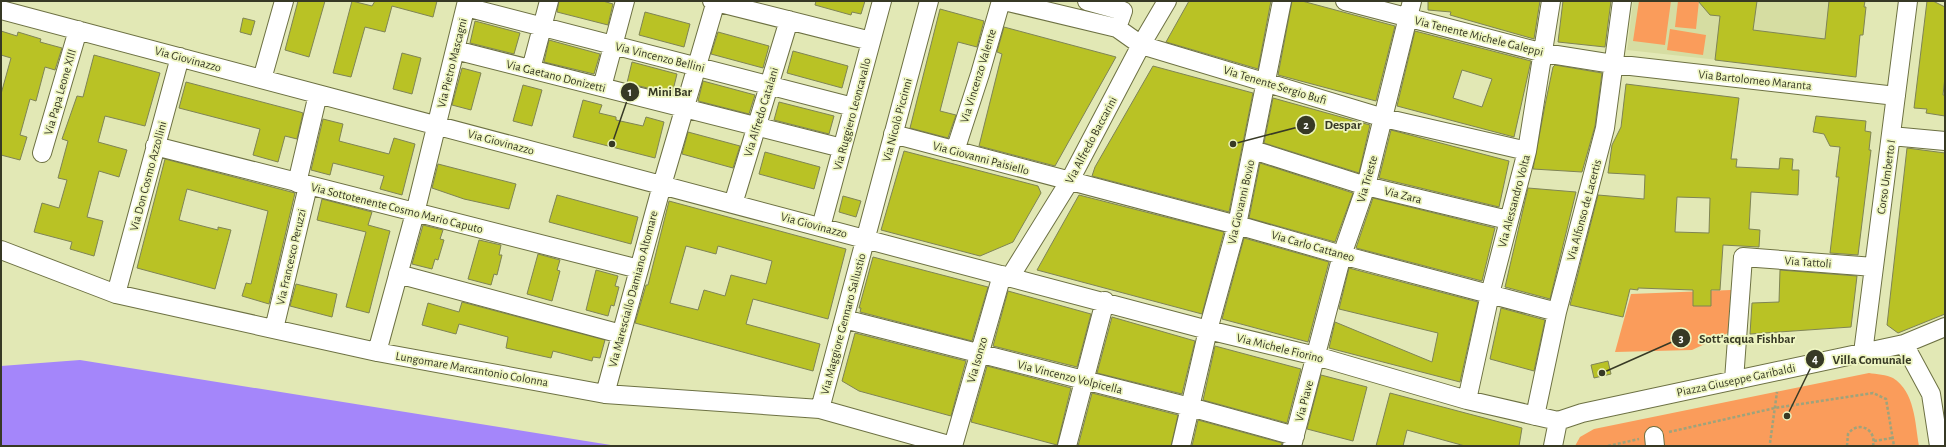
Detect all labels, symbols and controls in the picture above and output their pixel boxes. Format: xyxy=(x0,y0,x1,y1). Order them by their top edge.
street label: Via Tenente Michele Galeppi xyxy=(1413,14,1545,58)
street label: Via Pietro Mascagni xyxy=(435,17,469,109)
street label: Via Vincenzo Valente xyxy=(958,28,998,124)
street label: Via Vincenzo Bellini xyxy=(614,40,706,74)
street label: Via Giovinazzo xyxy=(153,44,223,74)
street label: Via Papa Leone XIII xyxy=(42,48,78,136)
street label: Via Ruggiero Leoncavallo xyxy=(831,56,873,172)
street label: Via Gaetano Donizetti xyxy=(505,58,607,94)
street label: Via Tenente Sergio Bufi xyxy=(1222,64,1328,106)
street label: Via Alfredo Catalani xyxy=(742,66,780,158)
street label: Via Bartolomeo Maranta xyxy=(1698,68,1813,92)
street label: Via Nicolò Piccinni xyxy=(880,77,914,163)
callout: Mini Bar xyxy=(620,79,700,104)
text: 1 xyxy=(628,86,632,98)
text: Mini Bar xyxy=(648,86,693,99)
street label: Via Alfredo Baccarini xyxy=(1063,95,1119,185)
callout: Despar xyxy=(1296,112,1369,137)
text: 2 xyxy=(1303,119,1309,131)
text: Despar xyxy=(1324,119,1362,132)
street label: Via Don Cosmo Azzollini xyxy=(128,120,168,232)
street label: Via Giovinazzo xyxy=(466,127,536,157)
street label: Via Giovanni Paisiello xyxy=(931,139,1031,177)
street label: Corso Umberto I xyxy=(1875,139,1897,215)
street label: Via Alessandro Volta xyxy=(1496,153,1532,249)
street label: Via Trieste xyxy=(1355,154,1379,204)
street label: Via Giovanni Bovio xyxy=(1225,158,1257,245)
street label: Via Alfonso de Lacertis xyxy=(1565,158,1603,262)
street label: Via Sottotenente Cosmo Mario Caputo xyxy=(310,181,484,235)
street label: Via Zara xyxy=(1383,185,1423,206)
street label: Via Francesco Peruzzi xyxy=(274,208,308,306)
street label: Via Maresciallo Damiano Altomare xyxy=(606,209,660,369)
street label: Via Giovinazzo xyxy=(779,210,849,240)
street label: Via Carlo Cattaneo xyxy=(1270,228,1356,264)
street label: Via Maggiore Gennaro Sallustio xyxy=(818,252,868,396)
street label: Via Tattoli xyxy=(1784,254,1832,270)
callout: Sott'acqua Fishbar xyxy=(1671,326,1803,351)
street label: Via Michele Fiorino xyxy=(1235,331,1325,365)
text: 3 xyxy=(1678,332,1684,344)
text: Sott'acqua Fishbar xyxy=(1699,333,1795,346)
street label: Via Isonzo xyxy=(965,336,989,384)
callout: Villa Comunale xyxy=(1805,347,1920,372)
street label: Lungomare Marcantonio Colonna xyxy=(395,350,550,388)
text: 4 xyxy=(1812,353,1818,365)
text: Villa Comunale xyxy=(1833,354,1911,367)
street label: Via Vincenzo Volpicella xyxy=(1016,358,1124,396)
street label: Piazza Giuseppe Garibaldi xyxy=(1676,362,1796,398)
street label: Via Piave xyxy=(1293,379,1315,423)

